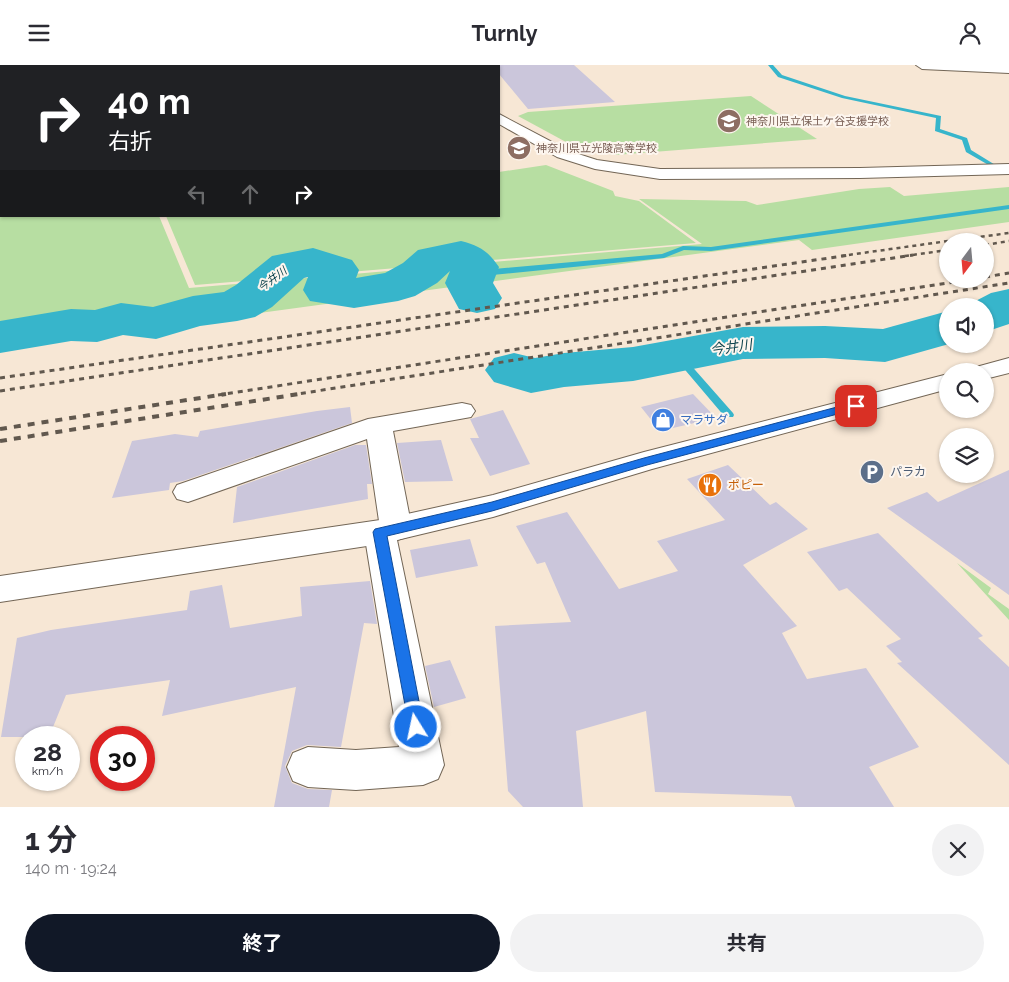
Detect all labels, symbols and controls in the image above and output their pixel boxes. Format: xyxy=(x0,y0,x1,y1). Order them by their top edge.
icon: menu xyxy=(25,19,53,47)
icon: person xyxy=(956,19,984,47)
text: Turnly xyxy=(471,20,538,46)
text: 40 m xyxy=(108,81,190,122)
icon: right xyxy=(25,85,90,150)
school or university icon: 神奈川県立保土ケ谷支援学校 xyxy=(716,108,742,134)
place label: 神奈川県立保土ケ谷支援学校 xyxy=(746,115,889,128)
text: 右折 xyxy=(108,128,152,154)
school or university icon: 神奈川県立光陵高等学校 xyxy=(506,135,532,161)
place label: 神奈川県立光陵高等学校 xyxy=(536,142,657,155)
icon: left xyxy=(183,180,211,208)
icon: ahead xyxy=(236,180,264,208)
icon: right xyxy=(289,180,317,208)
north arrow xyxy=(939,233,994,287)
map controls xyxy=(939,233,994,483)
water label: 今井川 xyxy=(255,264,290,295)
button: sound xyxy=(939,298,994,353)
water label: 今井川 xyxy=(709,336,755,358)
button: search xyxy=(939,363,994,418)
pin xyxy=(835,385,877,427)
icon: arrive xyxy=(842,392,870,420)
shop icon: マラサダ xyxy=(650,407,676,433)
place label: マラサダ xyxy=(680,413,728,427)
button: layers xyxy=(939,428,994,483)
parking icon: パラカ xyxy=(859,459,885,485)
place label: パラカ xyxy=(890,465,926,479)
restaurant icon: ポピー xyxy=(697,472,723,498)
place label: ポピー xyxy=(728,478,764,492)
position arrow xyxy=(389,700,441,752)
speed limit sign: 30 xyxy=(90,726,155,791)
text: 28 xyxy=(33,737,62,767)
text: km/h xyxy=(32,764,63,778)
text: 1 分 xyxy=(25,822,77,857)
button: close xyxy=(932,824,984,876)
text: 140 m · 19:24 xyxy=(25,859,117,878)
button: 終了 xyxy=(25,914,500,972)
button: 共有 xyxy=(510,914,984,972)

